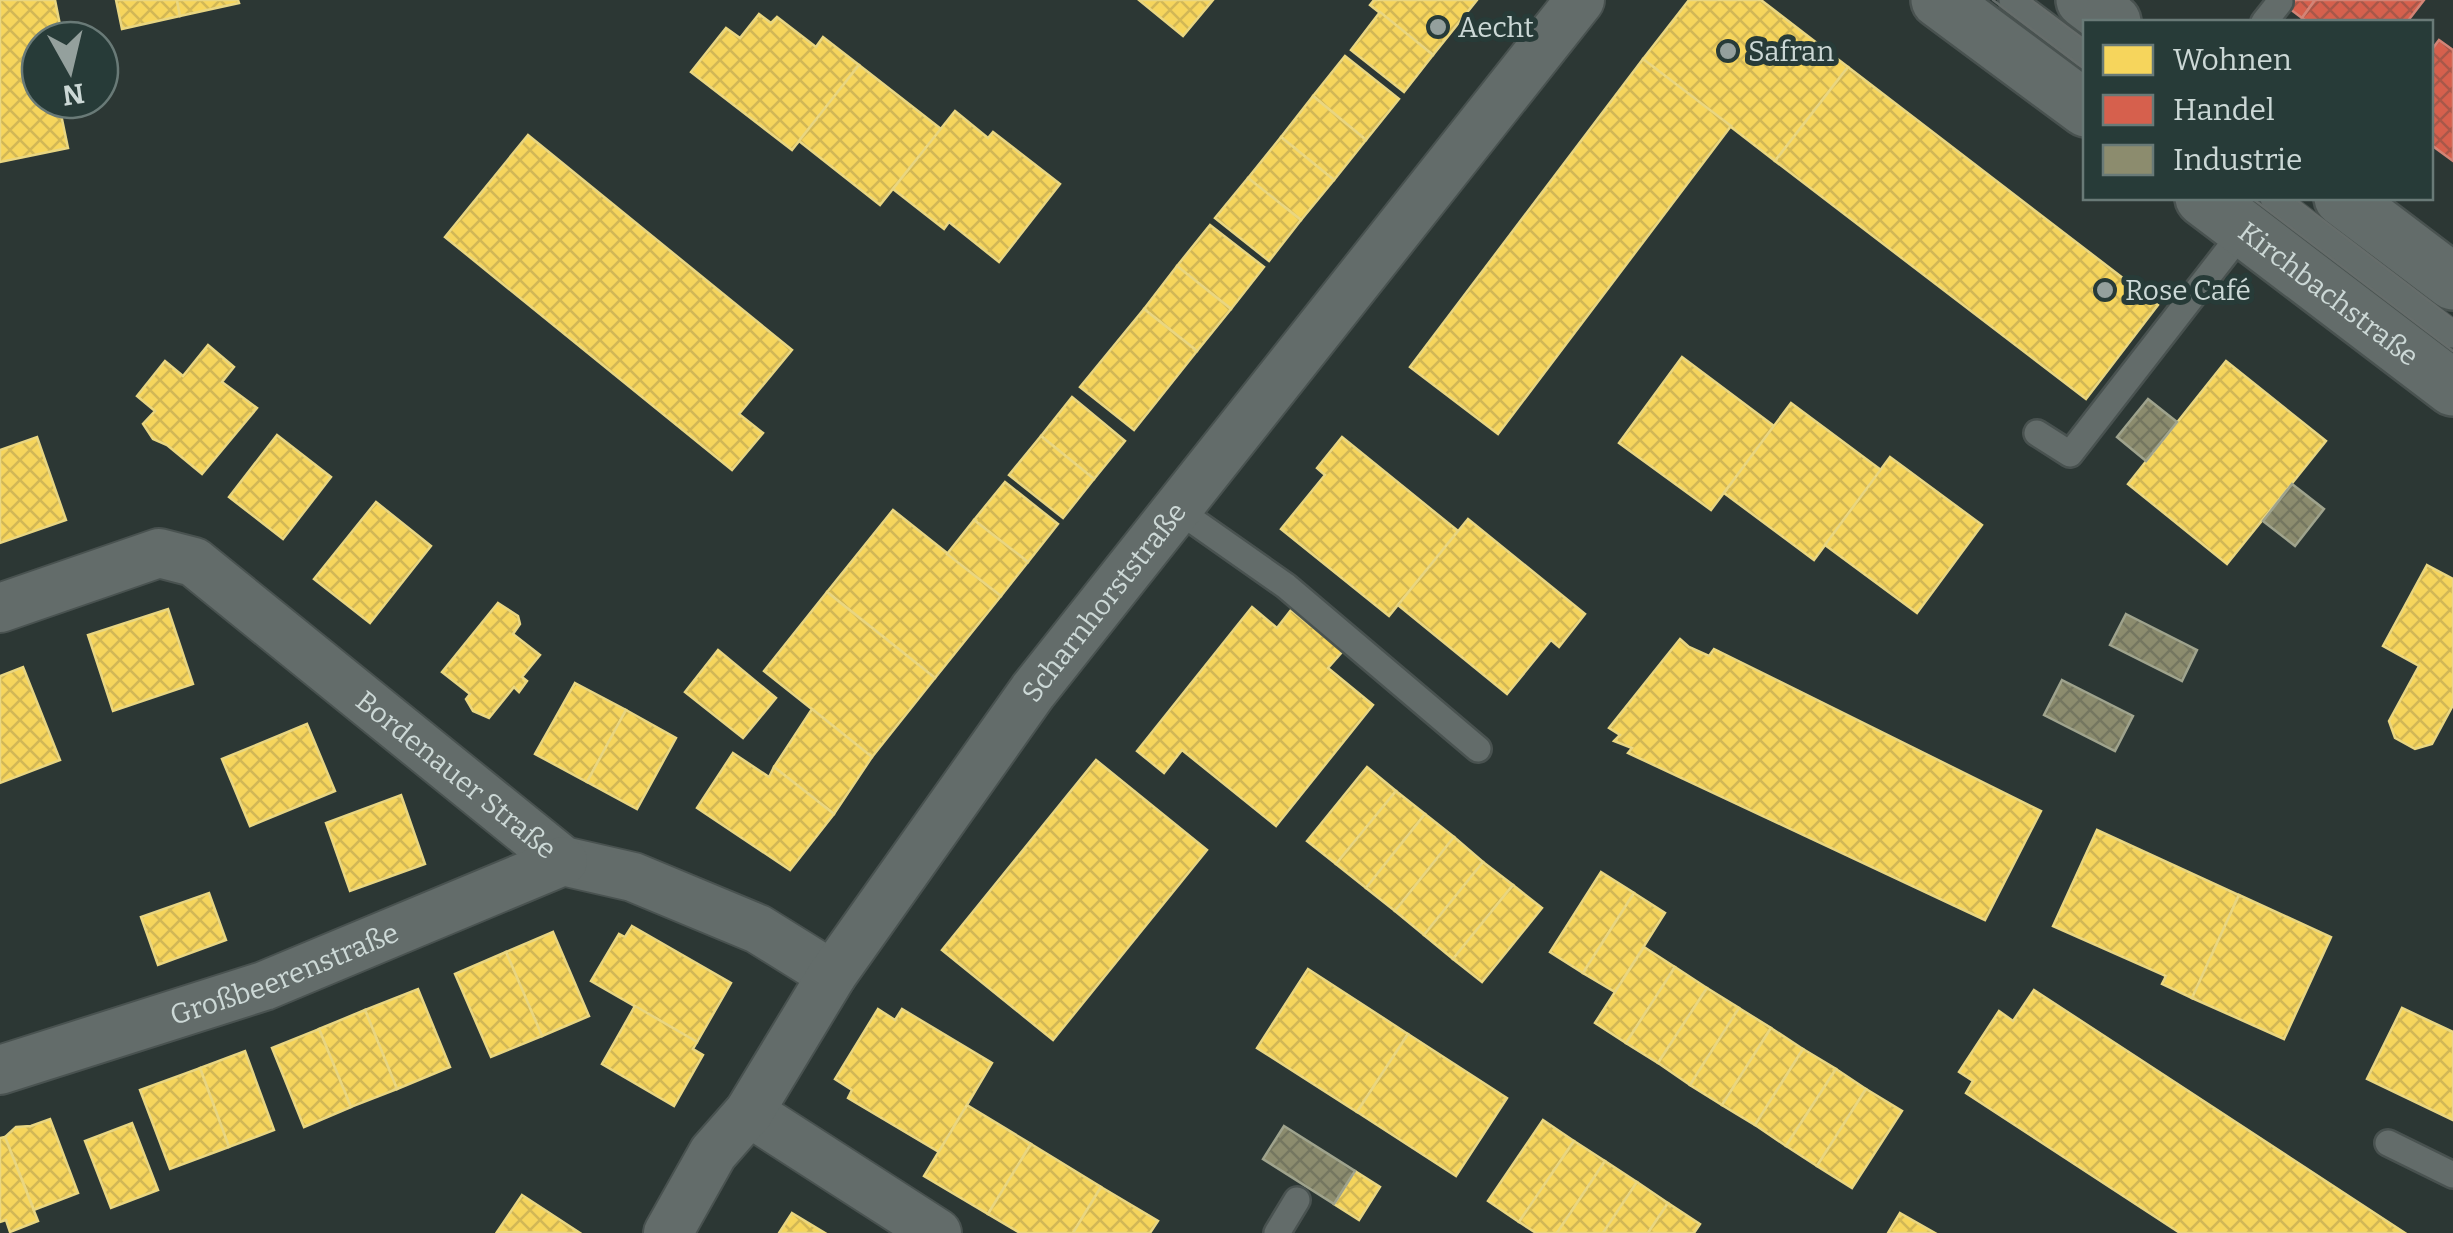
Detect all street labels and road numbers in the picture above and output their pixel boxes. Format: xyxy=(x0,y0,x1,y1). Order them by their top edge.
street label: Kirchbachstraße xyxy=(2232,215,2425,373)
street label: Scharnhorststraße xyxy=(1015,496,1193,708)
street label: Bordenauer Straße xyxy=(349,684,563,866)
street label: Großbeerenstraße xyxy=(166,916,403,1032)

